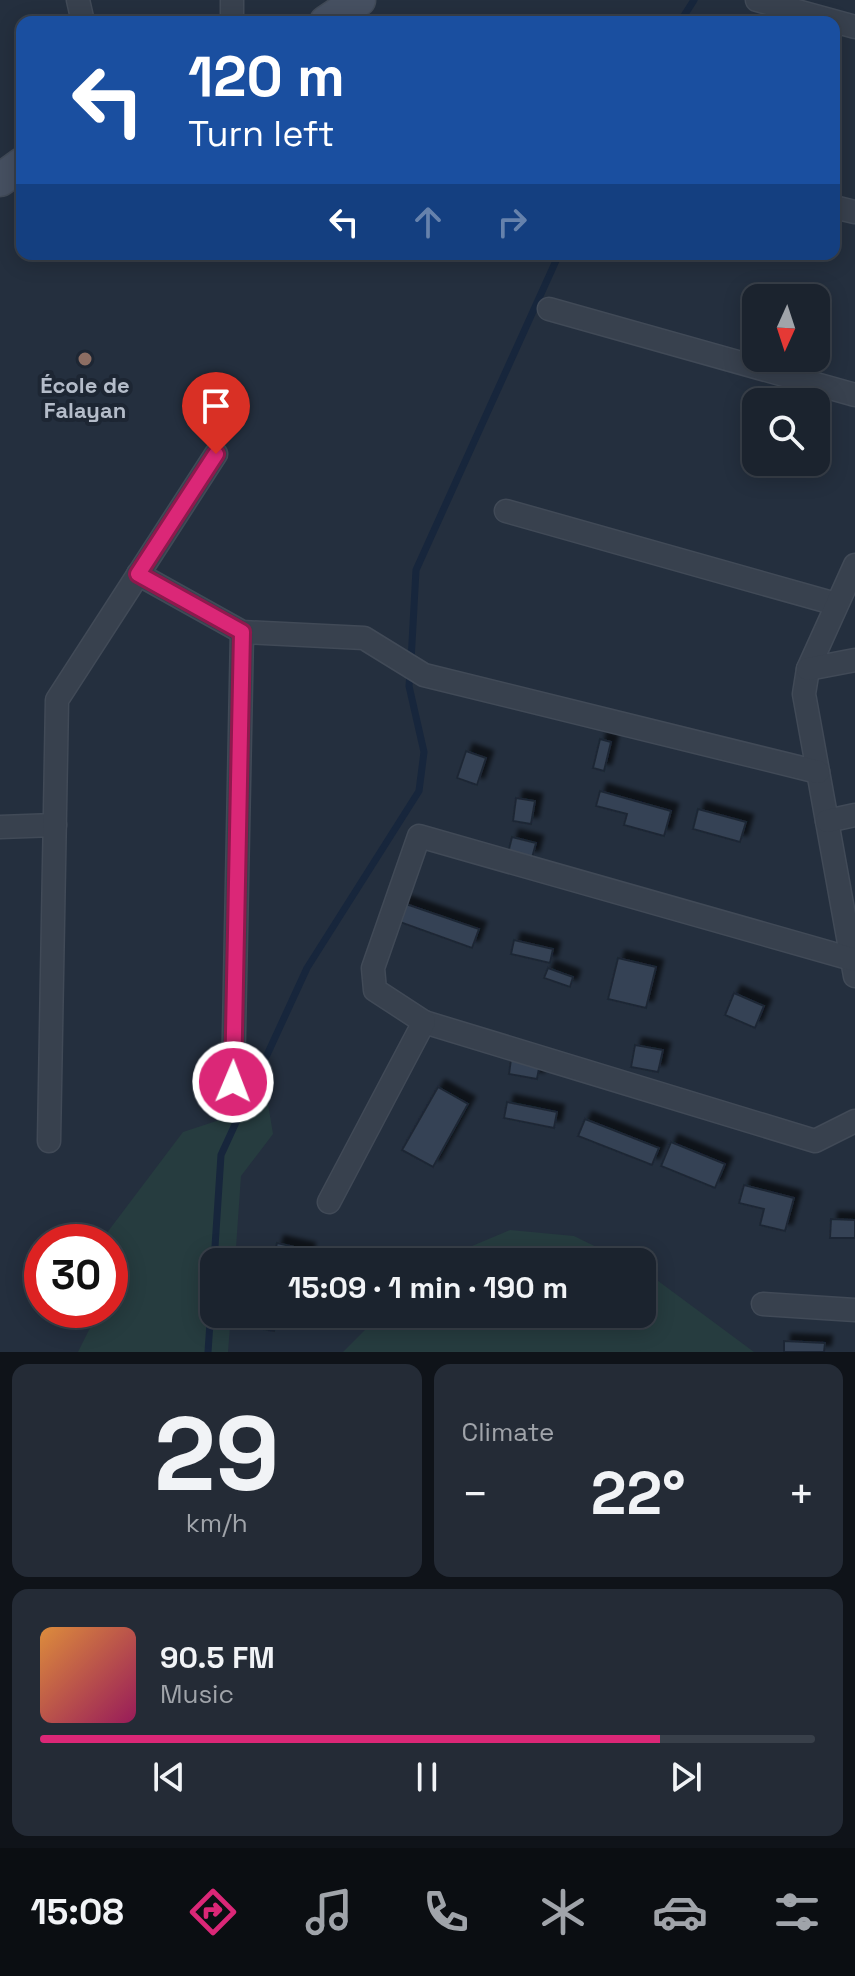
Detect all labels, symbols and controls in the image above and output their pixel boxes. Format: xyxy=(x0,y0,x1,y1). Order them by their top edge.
text: 120 m xyxy=(188,41,345,112)
icon: left xyxy=(56,48,160,152)
text: Turn left xyxy=(188,111,335,157)
icon: left xyxy=(322,200,366,244)
icon: ahead xyxy=(406,200,450,244)
icon: right xyxy=(490,200,534,244)
north arrow xyxy=(742,284,830,372)
map controls xyxy=(742,284,830,476)
marker: École de Falayan xyxy=(76,350,94,368)
place label: École de Falayan xyxy=(40,371,130,424)
pin xyxy=(182,372,250,454)
icon: arrive xyxy=(194,384,238,428)
button: search xyxy=(742,388,830,476)
position arrow xyxy=(191,1040,275,1124)
speed limit sign: 30 xyxy=(24,1224,128,1328)
text: 15:09 · 1 min · 190 m xyxy=(288,1268,568,1307)
text: 29 xyxy=(154,1388,280,1520)
text: Climate xyxy=(462,1415,554,1449)
text: 22° xyxy=(591,1455,686,1532)
text: − xyxy=(462,1466,489,1522)
text: + xyxy=(788,1466,815,1522)
text: km/h xyxy=(186,1506,248,1540)
text: 90.5 FM xyxy=(160,1638,275,1677)
text: Music xyxy=(160,1677,234,1711)
icon: previous xyxy=(147,1755,191,1799)
icon: pause xyxy=(405,1755,449,1799)
icon: next xyxy=(664,1755,708,1799)
icon: directions xyxy=(185,1884,241,1940)
icon: music xyxy=(301,1884,357,1940)
icon: phone xyxy=(418,1884,474,1940)
icon: climate xyxy=(535,1884,591,1940)
icon: car xyxy=(652,1884,708,1940)
icon: filters xyxy=(769,1884,825,1940)
text: 15:08 xyxy=(30,1889,124,1935)

